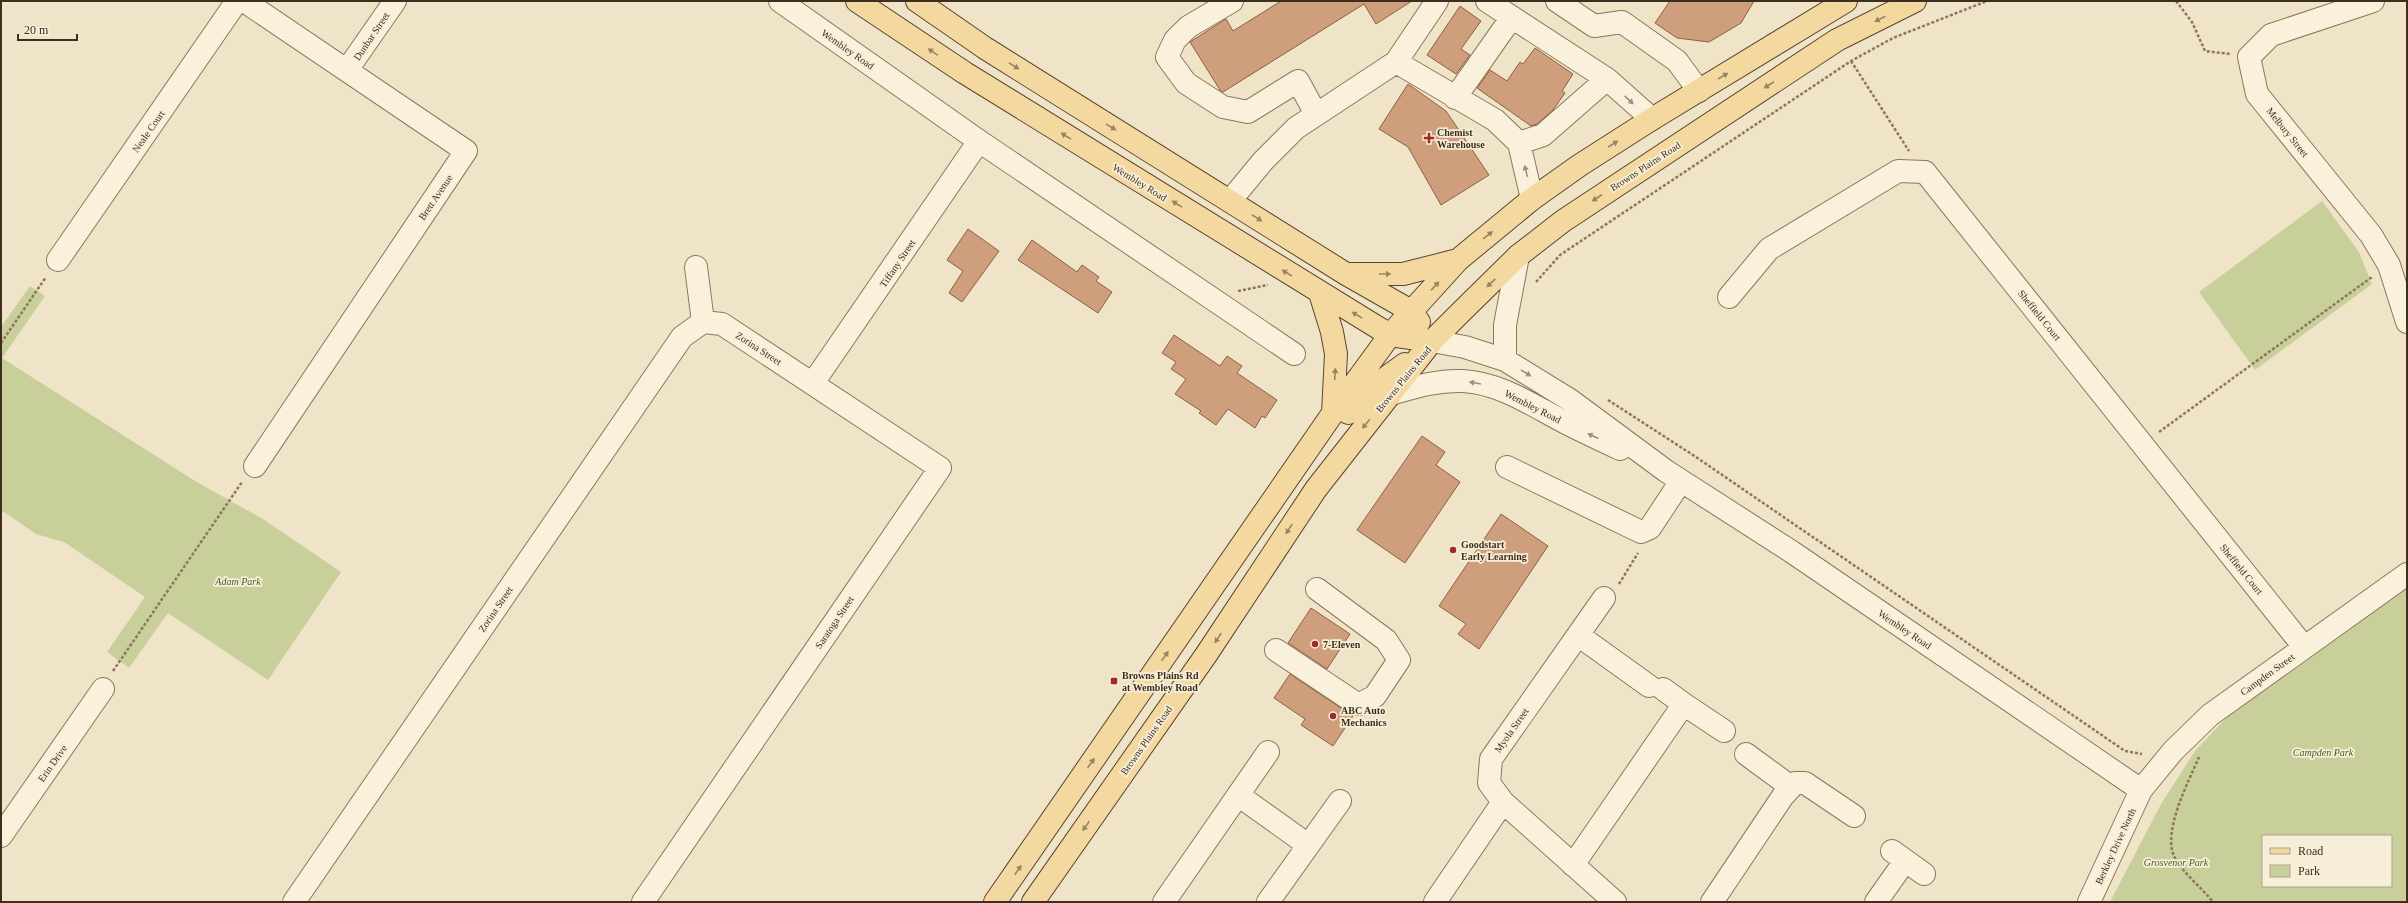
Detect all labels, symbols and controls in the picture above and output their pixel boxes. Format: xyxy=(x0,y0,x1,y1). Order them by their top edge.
street label: Dunbar Street xyxy=(351,10,392,62)
one-way arrow xyxy=(1874,15,1886,22)
scale bar xyxy=(18,16,77,42)
text: 20 m xyxy=(24,23,49,37)
street label: Wembley Road xyxy=(819,27,876,72)
one-way arrow xyxy=(928,48,938,56)
one-way arrow xyxy=(1009,62,1019,70)
one-way arrow xyxy=(1717,73,1729,80)
one-way arrow xyxy=(1763,82,1774,89)
one-way arrow xyxy=(1624,95,1634,105)
street label: Melbury Street xyxy=(2264,105,2311,159)
street label: Neale Court xyxy=(130,108,167,154)
one-way arrow xyxy=(1105,123,1117,130)
place label: Chemist Warehouse xyxy=(1437,127,1485,150)
one-way arrow xyxy=(1060,132,1072,139)
marker: Chemist Warehouse xyxy=(1424,133,1434,143)
street label: Browns Plains Road xyxy=(1608,140,1683,193)
one-way arrow xyxy=(1608,140,1618,148)
street label: Wembley Road xyxy=(1111,161,1169,203)
one-way arrow xyxy=(1522,165,1528,177)
street label: Brett Avenue xyxy=(416,172,455,222)
one-way arrow xyxy=(1592,194,1602,202)
one-way arrow xyxy=(1171,201,1182,208)
one-way arrow xyxy=(1251,214,1263,221)
one-way arrow xyxy=(1483,231,1494,240)
street label: Tiffany Street xyxy=(877,237,918,289)
one-way arrow xyxy=(1281,269,1293,276)
one-way arrow xyxy=(1379,271,1392,277)
one-way arrow xyxy=(1486,278,1496,288)
one-way arrow xyxy=(1430,280,1439,291)
street label: Sheffield Court xyxy=(2016,288,2063,343)
one-way arrow xyxy=(1351,311,1363,318)
street label: Zorina Street xyxy=(734,330,784,367)
street label: Browns Plains Road xyxy=(1373,344,1433,415)
one-way arrow xyxy=(1332,367,1338,380)
one-way arrow xyxy=(1521,369,1531,377)
one-way arrow xyxy=(1469,380,1481,386)
street label: Wembley Road xyxy=(1503,388,1563,425)
one-way arrow xyxy=(1362,419,1371,430)
one-way arrow xyxy=(1587,433,1598,439)
one-way arrow xyxy=(1285,524,1293,534)
place label: Goodstart Early Learning xyxy=(1461,539,1527,562)
street label: Sheffield Court xyxy=(2218,542,2265,597)
marker: Goodstart Early Learning xyxy=(1448,545,1458,555)
park label: Adam Park xyxy=(214,576,261,587)
street label: Zorina Street xyxy=(476,584,515,634)
street label: Saratoga Street xyxy=(813,594,856,651)
street label: Wembley Road xyxy=(1876,608,1933,651)
one-way arrow xyxy=(1214,632,1222,643)
marker: 7-Eleven xyxy=(1310,639,1320,649)
place label: 7-Eleven xyxy=(1323,639,1361,650)
one-way arrow xyxy=(1161,651,1169,661)
street label: Campden Street xyxy=(2238,651,2297,698)
place label: Browns Plains Rd at Wembley Road xyxy=(1122,670,1199,693)
marker: Browns Plains Rd at Wembley Road xyxy=(1109,676,1119,686)
street label: Browns Plains Road xyxy=(1118,704,1174,777)
place label: ABC Auto Mechanics xyxy=(1341,705,1387,728)
street label: Myola Street xyxy=(1492,706,1531,755)
marker: ABC Auto Mechanics xyxy=(1328,711,1338,721)
street label: Erin Drive xyxy=(36,742,69,784)
park label: Campden Park xyxy=(2293,747,2354,758)
one-way arrow xyxy=(1087,758,1095,768)
street label: Berkley Drive North xyxy=(2093,806,2138,886)
one-way arrow xyxy=(1082,820,1090,831)
legend xyxy=(2262,835,2392,887)
text: Road xyxy=(2298,844,2323,858)
park label: Grosvenor Park xyxy=(2144,857,2209,868)
text: Park xyxy=(2298,864,2320,878)
one-way arrow xyxy=(1014,865,1022,875)

